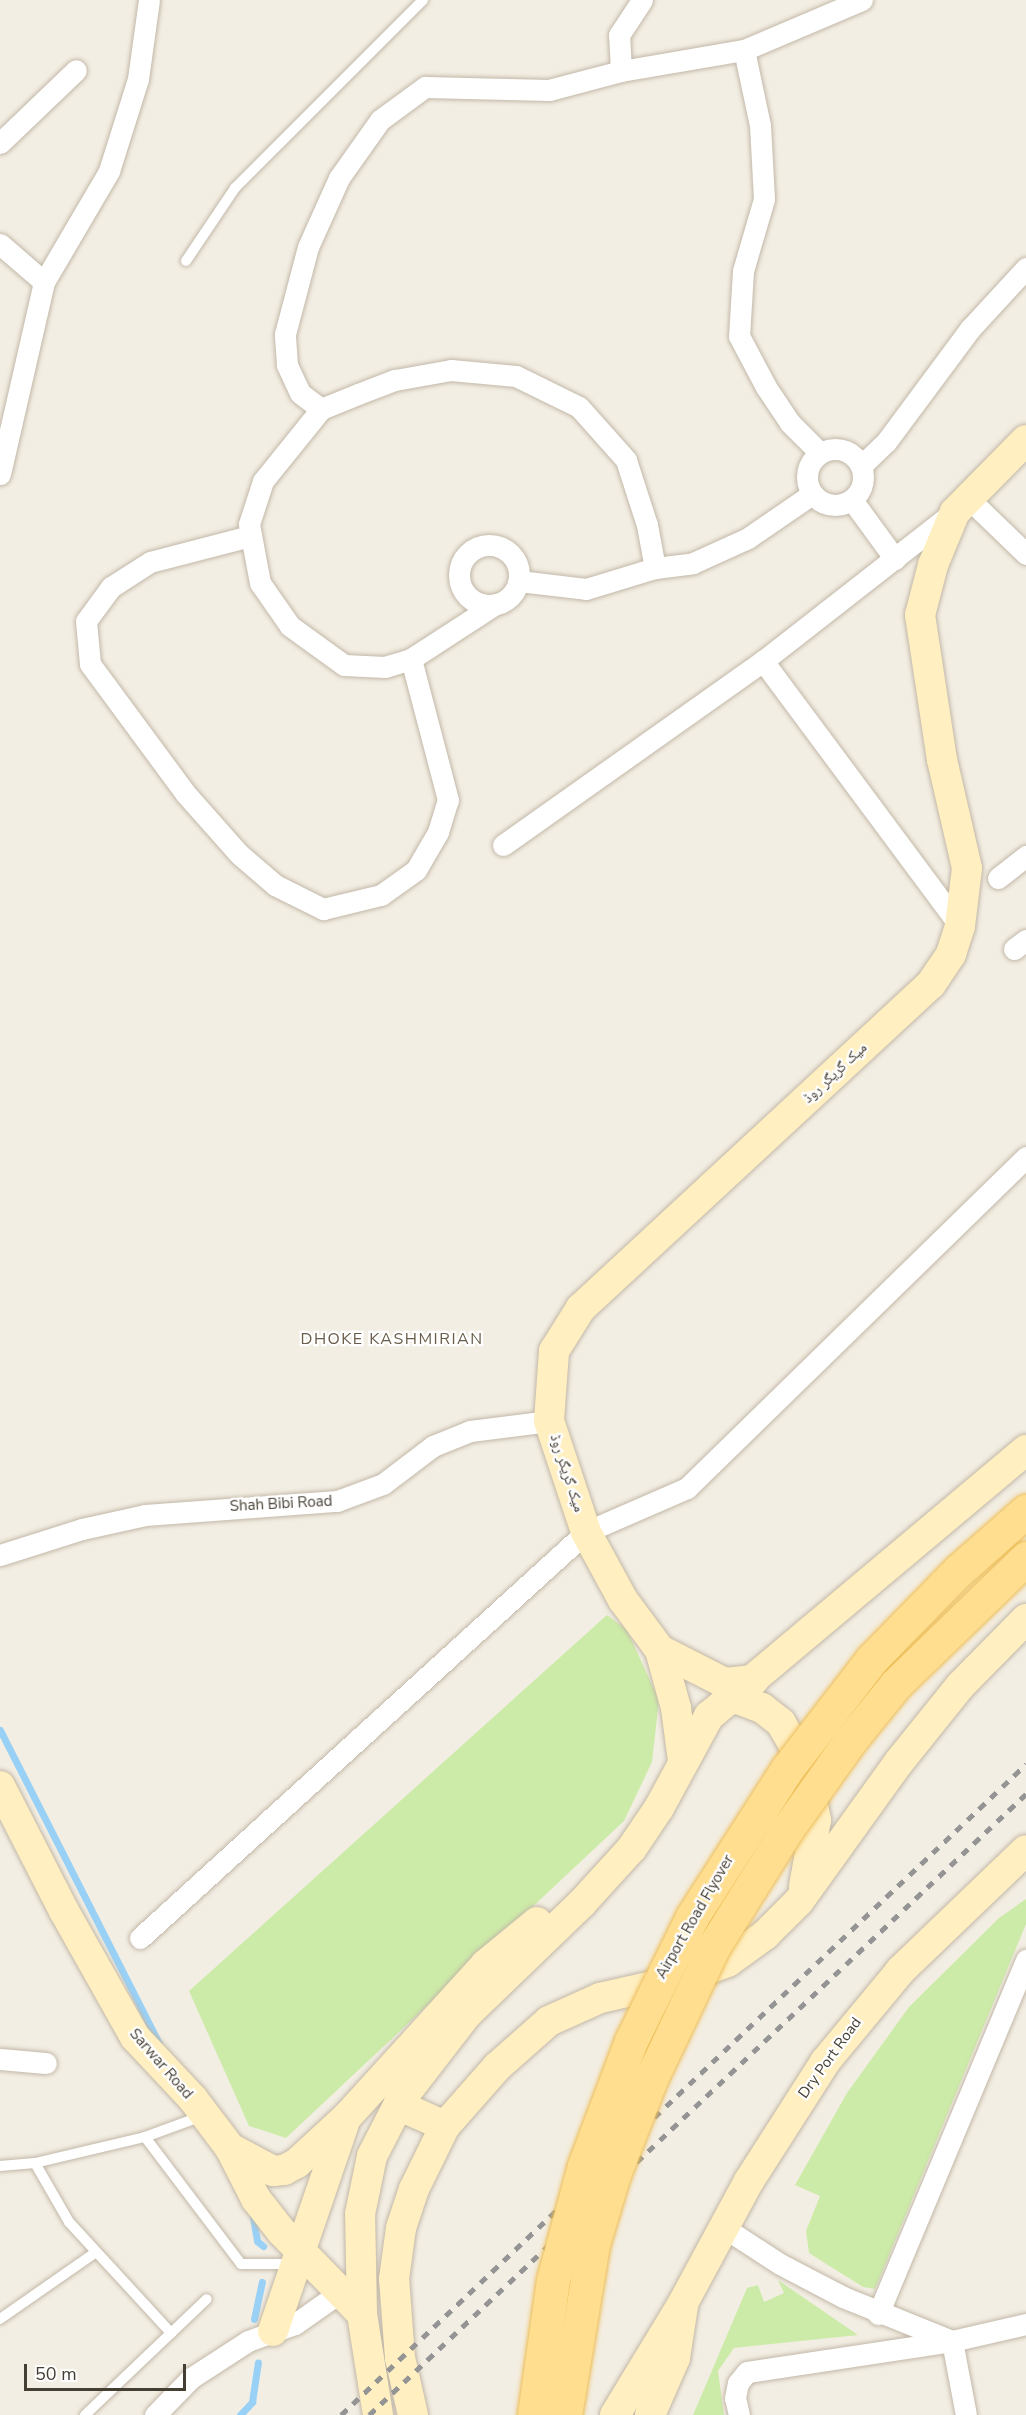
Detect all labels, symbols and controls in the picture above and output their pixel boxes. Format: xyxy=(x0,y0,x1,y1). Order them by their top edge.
street label: میک گریگر روڈ xyxy=(799,1039,871,1107)
district label: DHOKE KASHMIRIAN xyxy=(301,1329,483,1349)
street label: میک گریگر روڈ xyxy=(546,1432,588,1514)
street label: Shah Bibi Road xyxy=(229,1492,333,1516)
street label: Airport Road Flyover xyxy=(652,1852,738,1982)
street label: Dry Port Road xyxy=(795,2014,865,2102)
street label: Sarwar Road xyxy=(125,2025,197,2103)
scale bar xyxy=(27,2352,189,2390)
text: 50 m xyxy=(35,2362,77,2386)

